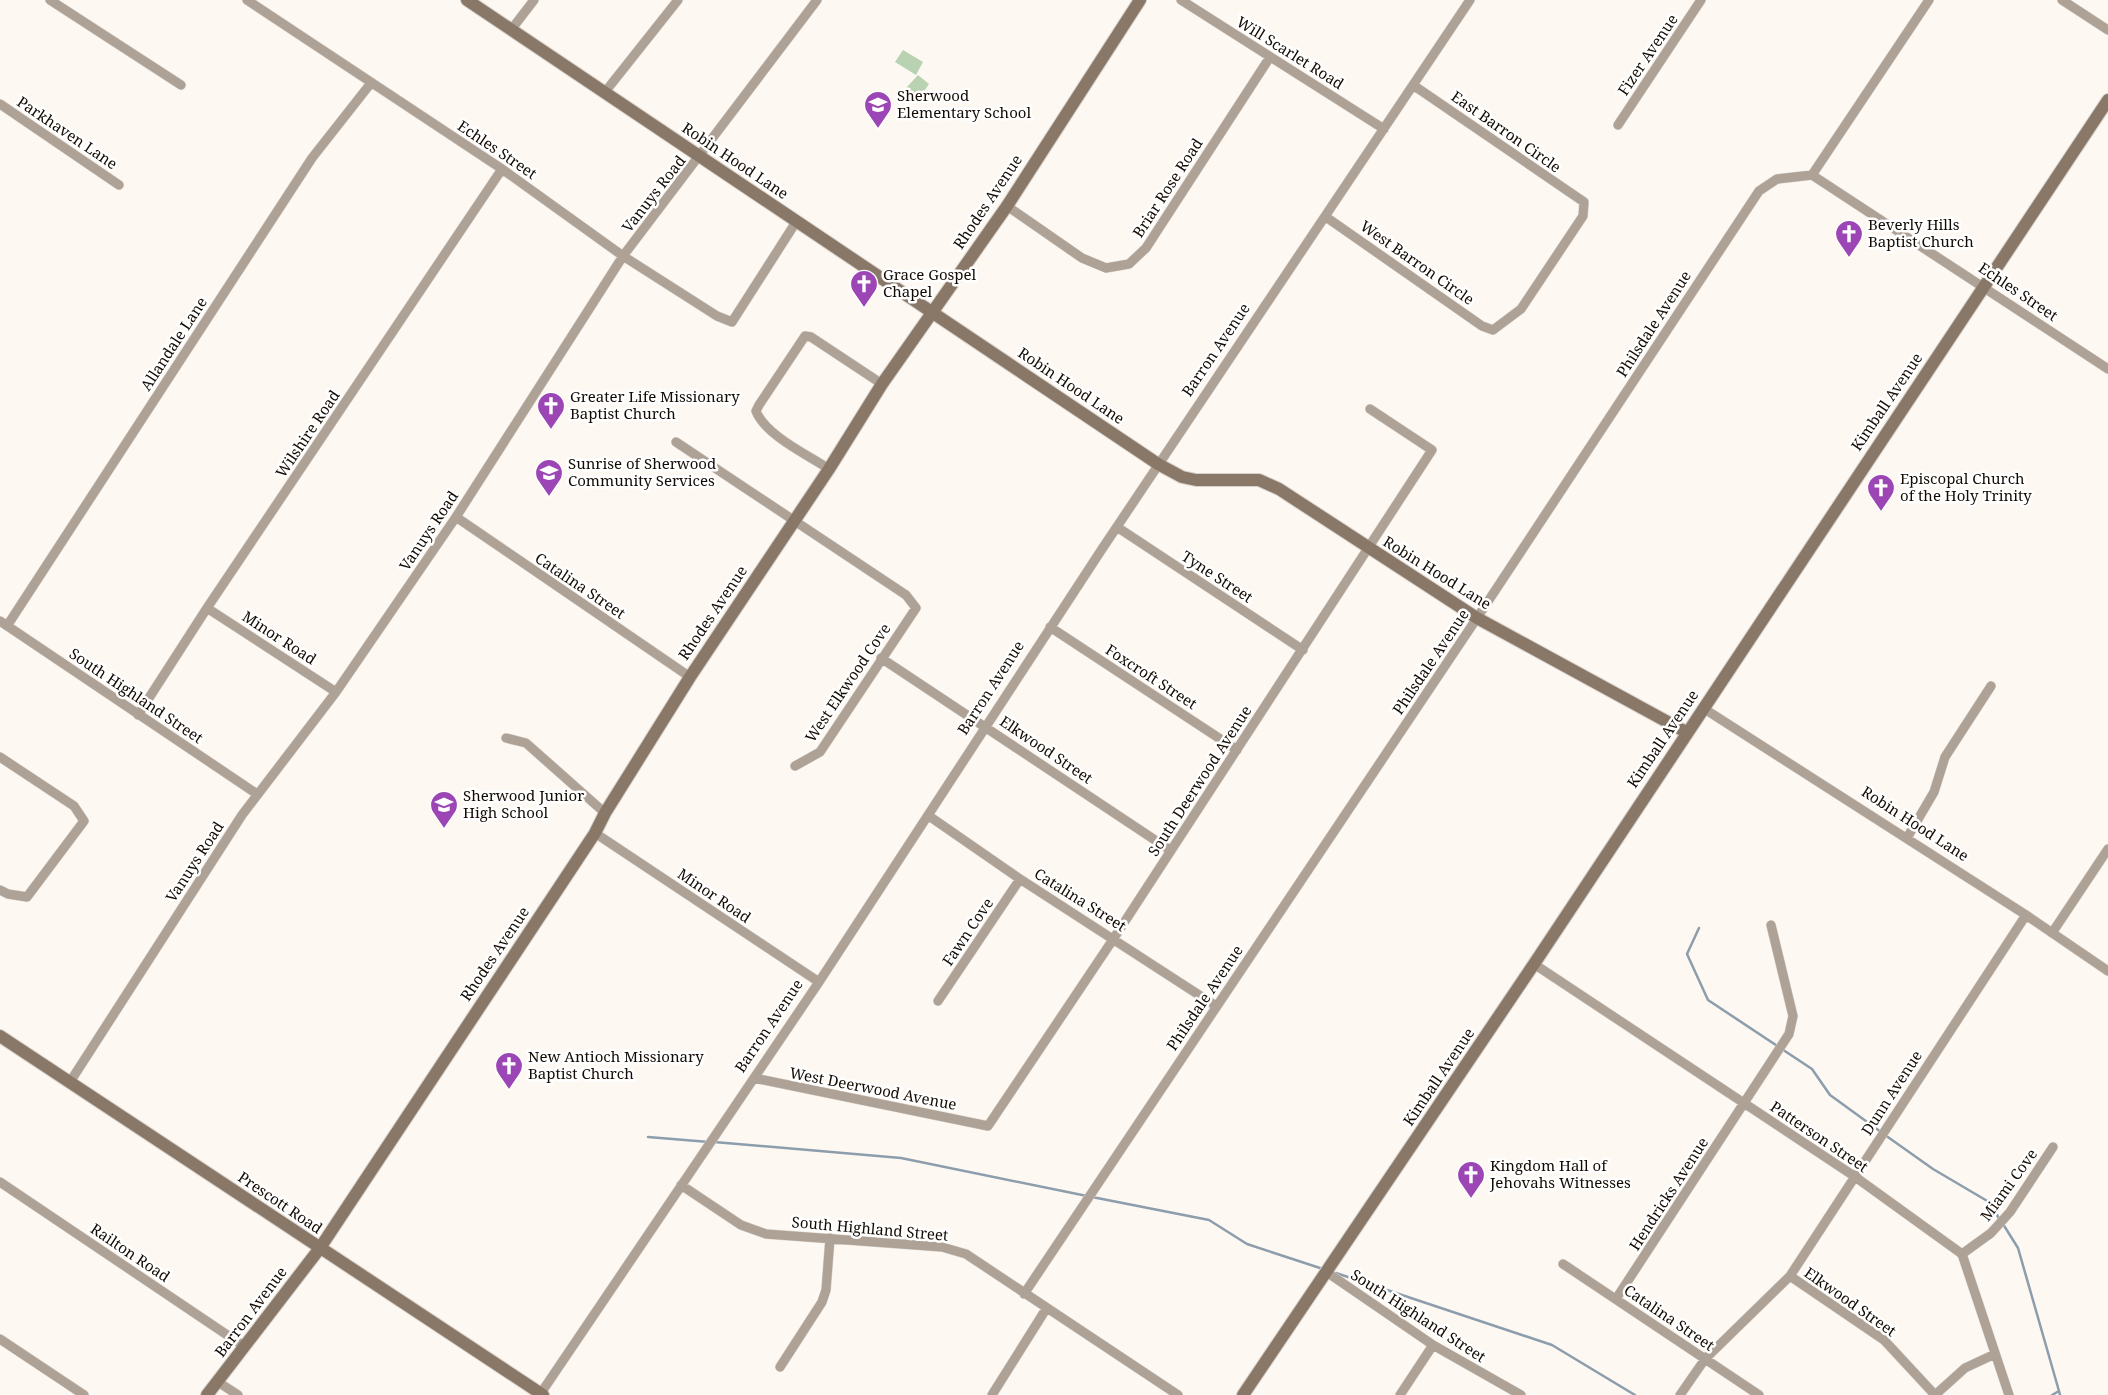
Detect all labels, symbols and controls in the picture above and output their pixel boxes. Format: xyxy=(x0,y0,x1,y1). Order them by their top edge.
street label: Fizer Avenue xyxy=(1613,10,1682,99)
street label: Will Scarlet Road xyxy=(1233,11,1348,93)
place label: Sherwood Elementary School xyxy=(897,85,1031,122)
street label: East Barron Circle xyxy=(1448,86,1565,177)
school or university icon: Sherwood Elementary School xyxy=(863,90,893,129)
street label: Parkhaven Lane xyxy=(13,91,122,173)
street label: Echles Street xyxy=(454,115,541,183)
street label: Robin Hood Lane xyxy=(679,117,793,203)
street label: Briar Rose Road xyxy=(1128,134,1207,241)
street label: Rhodes Avenue xyxy=(948,150,1026,252)
street label: Vanuys Road xyxy=(617,151,689,236)
place label: Beverly Hills Baptist Church xyxy=(1868,214,1974,251)
street label: West Barron Circle xyxy=(1357,215,1478,309)
church icon: Beverly Hills Baptist Church xyxy=(1834,219,1864,258)
street label: Echles Street xyxy=(1975,257,2062,325)
place label: Grace Gospel Chapel xyxy=(883,264,977,301)
street label: Philsdale Avenue xyxy=(1611,267,1695,380)
church icon: Grace Gospel Chapel xyxy=(849,269,879,308)
street label: Allandale Lane xyxy=(135,293,211,394)
street label: Barron Avenue xyxy=(1177,299,1254,400)
street label: Robin Hood Lane xyxy=(1015,342,1129,428)
street label: Kimball Avenue xyxy=(1846,349,1926,454)
street label: Wilshire Road xyxy=(271,386,344,481)
place label: Greater Life Missionary Baptist Church xyxy=(570,386,740,423)
church icon: Greater Life Missionary Baptist Church xyxy=(536,391,566,430)
place label: Sunrise of Sherwood Community Services xyxy=(568,453,716,490)
school or university icon: Sunrise of Sherwood Community Services xyxy=(534,458,564,497)
place label: Episcopal Church of the Holy Trinity xyxy=(1900,468,2032,505)
church icon: Episcopal Church of the Holy Trinity xyxy=(1866,473,1896,512)
street label: Vanuys Road xyxy=(394,487,462,574)
street label: Robin Hood Lane xyxy=(1380,531,1495,613)
street label: Tyne Street xyxy=(1178,546,1257,607)
street label: Catalina Street xyxy=(532,548,630,623)
street label: Rhodes Avenue xyxy=(673,561,751,663)
street label: Philsdale Avenue xyxy=(1388,605,1473,718)
street label: Minor Road xyxy=(239,606,320,669)
street label: West Elkwood Cove xyxy=(800,619,894,746)
street label: Barron Avenue xyxy=(952,637,1028,738)
street label: Foxcroft Street xyxy=(1102,639,1201,713)
street label: South Highland Street xyxy=(66,643,207,747)
street label: Kimball Avenue xyxy=(1622,686,1702,791)
street label: South Deerwood Avenue xyxy=(1143,701,1255,860)
street label: Elkwood Street xyxy=(996,711,1097,788)
street label: Robin Hood Lane xyxy=(1858,781,1973,865)
place label: Sherwood Junior High School xyxy=(463,785,584,822)
school or university icon: Sherwood Junior High School xyxy=(429,790,459,829)
street label: Vanuys Road xyxy=(161,817,228,906)
street label: Minor Road xyxy=(674,863,755,927)
street label: Catalina Street xyxy=(1031,863,1130,935)
street label: Fawn Cove xyxy=(937,894,997,969)
street label: Rhodes Avenue xyxy=(455,902,533,1004)
street label: Philsdale Avenue xyxy=(1162,941,1247,1054)
street label: Barron Avenue xyxy=(730,975,807,1076)
street label: Kimball Avenue xyxy=(1398,1024,1478,1129)
place label: New Antioch Missionary Baptist Church xyxy=(528,1046,704,1083)
street label: Dunn Avenue xyxy=(1856,1046,1926,1139)
church icon: New Antioch Missionary Baptist Church xyxy=(494,1051,524,1090)
street label: West Deerwood Avenue xyxy=(788,1062,958,1114)
street label: Patterson Street xyxy=(1767,1096,1872,1176)
street label: Hendricks Avenue xyxy=(1624,1133,1712,1254)
street label: Miami Cove xyxy=(1975,1144,2041,1225)
place label: Kingdom Hall of Jehovahs Witnesses xyxy=(1489,1155,1631,1192)
church icon: Kingdom Hall of Jehovahs Witnesses xyxy=(1456,1160,1486,1199)
street label: Prescott Road xyxy=(235,1167,327,1238)
street label: South Highland Street xyxy=(791,1211,949,1245)
street label: Railton Road xyxy=(87,1218,174,1286)
street label: Barron Avenue xyxy=(210,1262,291,1361)
street label: Elkwood Street xyxy=(1801,1262,1901,1340)
street label: South Highland Street xyxy=(1347,1264,1490,1366)
street label: Catalina Street xyxy=(1621,1280,1719,1355)

